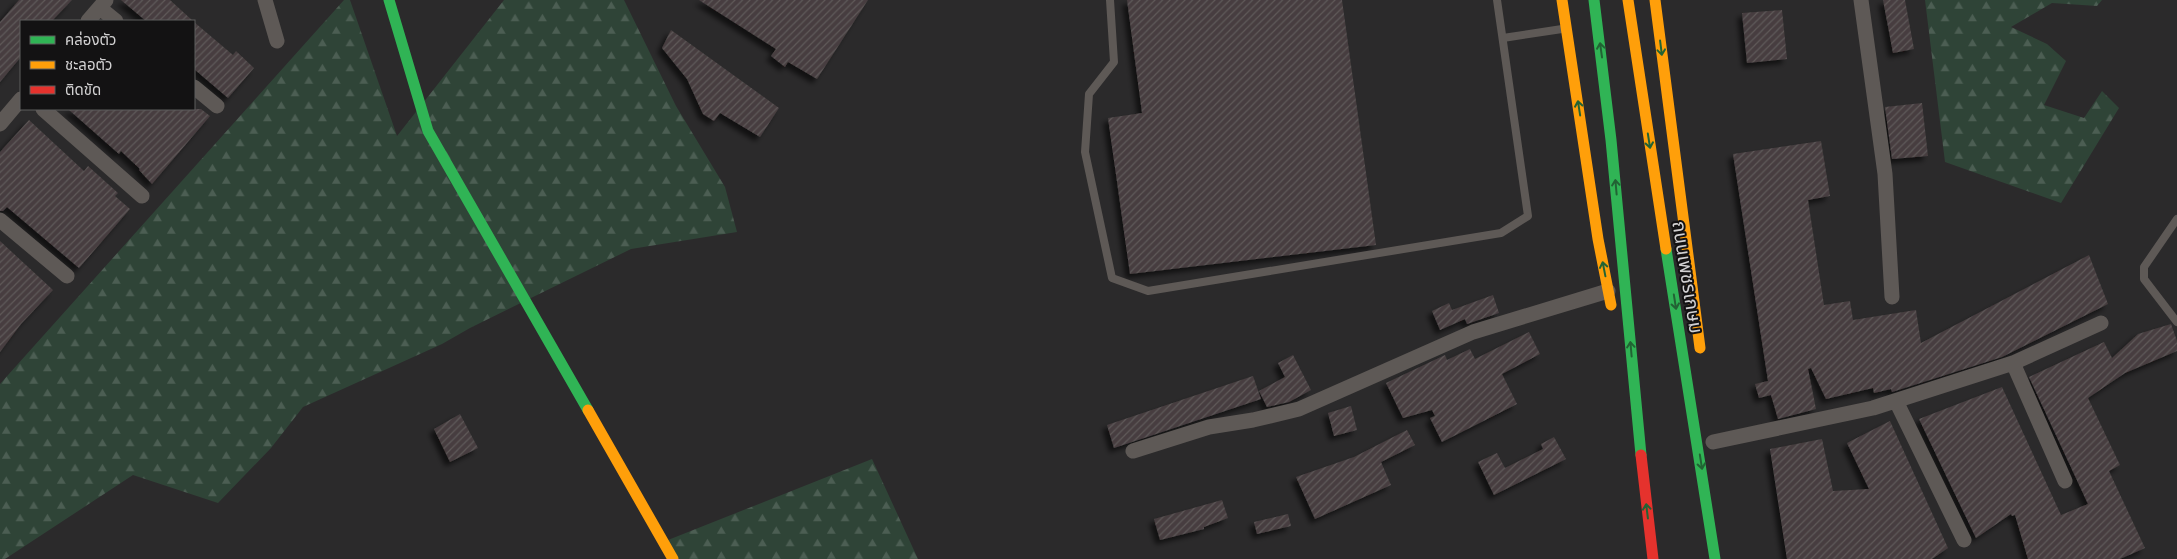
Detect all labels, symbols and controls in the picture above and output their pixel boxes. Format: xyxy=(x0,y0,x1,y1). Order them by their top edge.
legend xyxy=(20,20,195,110)
text: คล่องตัว xyxy=(65,30,116,49)
one-way arrow xyxy=(1656,40,1666,56)
one-way arrow xyxy=(1595,42,1605,58)
text: ชะลอตัว xyxy=(65,55,112,74)
text: ติดขัด xyxy=(65,80,101,99)
one-way arrow xyxy=(1573,101,1583,117)
one-way arrow xyxy=(1644,133,1654,149)
one-way arrow xyxy=(1611,179,1621,195)
street label: ถนนเพชรเกษม xyxy=(1666,219,1709,335)
one-way arrow xyxy=(1599,261,1608,277)
one-way arrow xyxy=(1670,293,1680,309)
one-way arrow xyxy=(1626,341,1636,357)
one-way arrow xyxy=(1696,454,1706,470)
one-way arrow xyxy=(1642,503,1652,519)

